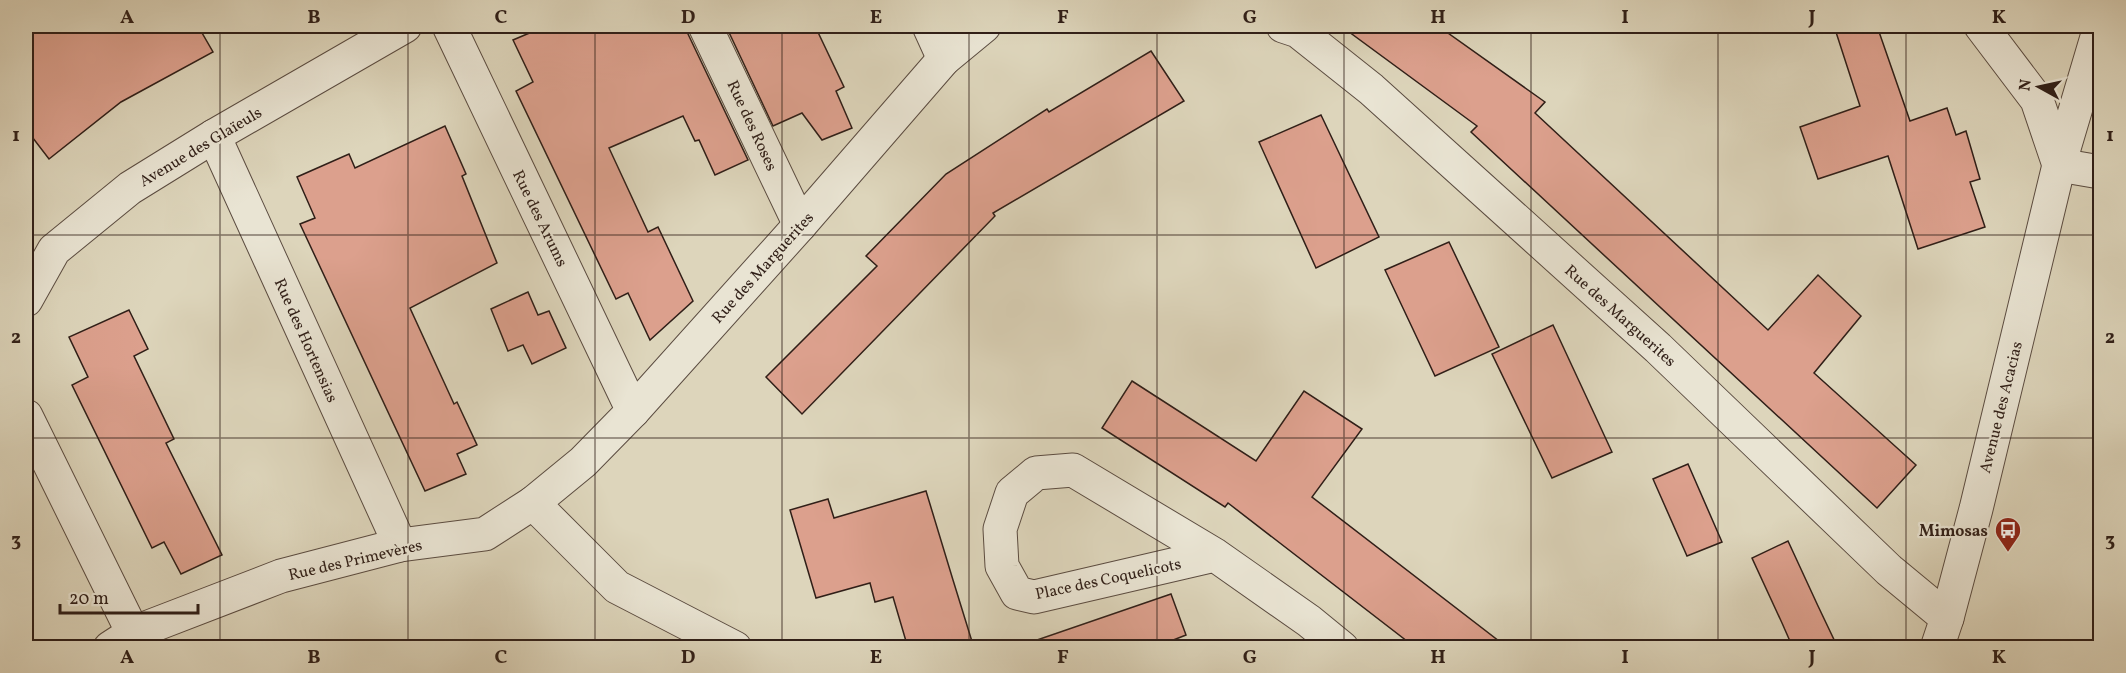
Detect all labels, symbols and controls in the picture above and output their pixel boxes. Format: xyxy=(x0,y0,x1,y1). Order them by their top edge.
text: A xyxy=(120,4,134,32)
text: B xyxy=(307,4,321,32)
text: C xyxy=(495,4,508,32)
text: D xyxy=(681,4,695,32)
text: E xyxy=(870,4,882,32)
text: F xyxy=(1057,4,1069,32)
text: G xyxy=(1243,4,1257,32)
text: H xyxy=(1430,4,1446,32)
text: I xyxy=(1621,4,1629,32)
text: J xyxy=(1807,4,1816,32)
text: K xyxy=(1992,4,2007,32)
north arrow xyxy=(2009,57,2069,117)
street label: Rue des Roses xyxy=(721,77,782,175)
text: N xyxy=(2014,78,2038,92)
street label: Avenue des Glaïeuls xyxy=(135,102,267,193)
text: 1 xyxy=(12,122,20,150)
text: 1 xyxy=(2106,122,2114,150)
street label: Rue des Arums xyxy=(506,167,572,271)
street label: Rue des Marguerites xyxy=(707,208,820,329)
street label: Rue des Marguerites xyxy=(1559,260,1680,373)
street label: Rue des Hortensias xyxy=(268,275,342,407)
text: 2 xyxy=(11,324,21,352)
text: 2 xyxy=(2105,324,2115,352)
street label: Avenue des Acacias xyxy=(1975,339,2029,476)
bus stop icon: Mimosas xyxy=(1993,515,2023,553)
place label: Mimosas xyxy=(1919,521,1988,543)
text: 3 xyxy=(11,527,21,555)
text: 3 xyxy=(2105,527,2115,555)
street label: Rue des Primevères xyxy=(286,535,425,587)
street label: Place des Coquelicots xyxy=(1033,554,1184,606)
scale bar xyxy=(60,577,198,615)
text: 20 m xyxy=(69,587,109,612)
text: A xyxy=(120,644,134,672)
text: B xyxy=(307,644,321,672)
text: C xyxy=(495,644,508,672)
text: D xyxy=(681,644,695,672)
text: E xyxy=(870,644,882,672)
text: F xyxy=(1057,644,1069,672)
text: G xyxy=(1243,644,1257,672)
text: H xyxy=(1430,644,1446,672)
text: I xyxy=(1621,644,1629,672)
text: J xyxy=(1807,644,1816,672)
text: K xyxy=(1992,644,2007,672)

